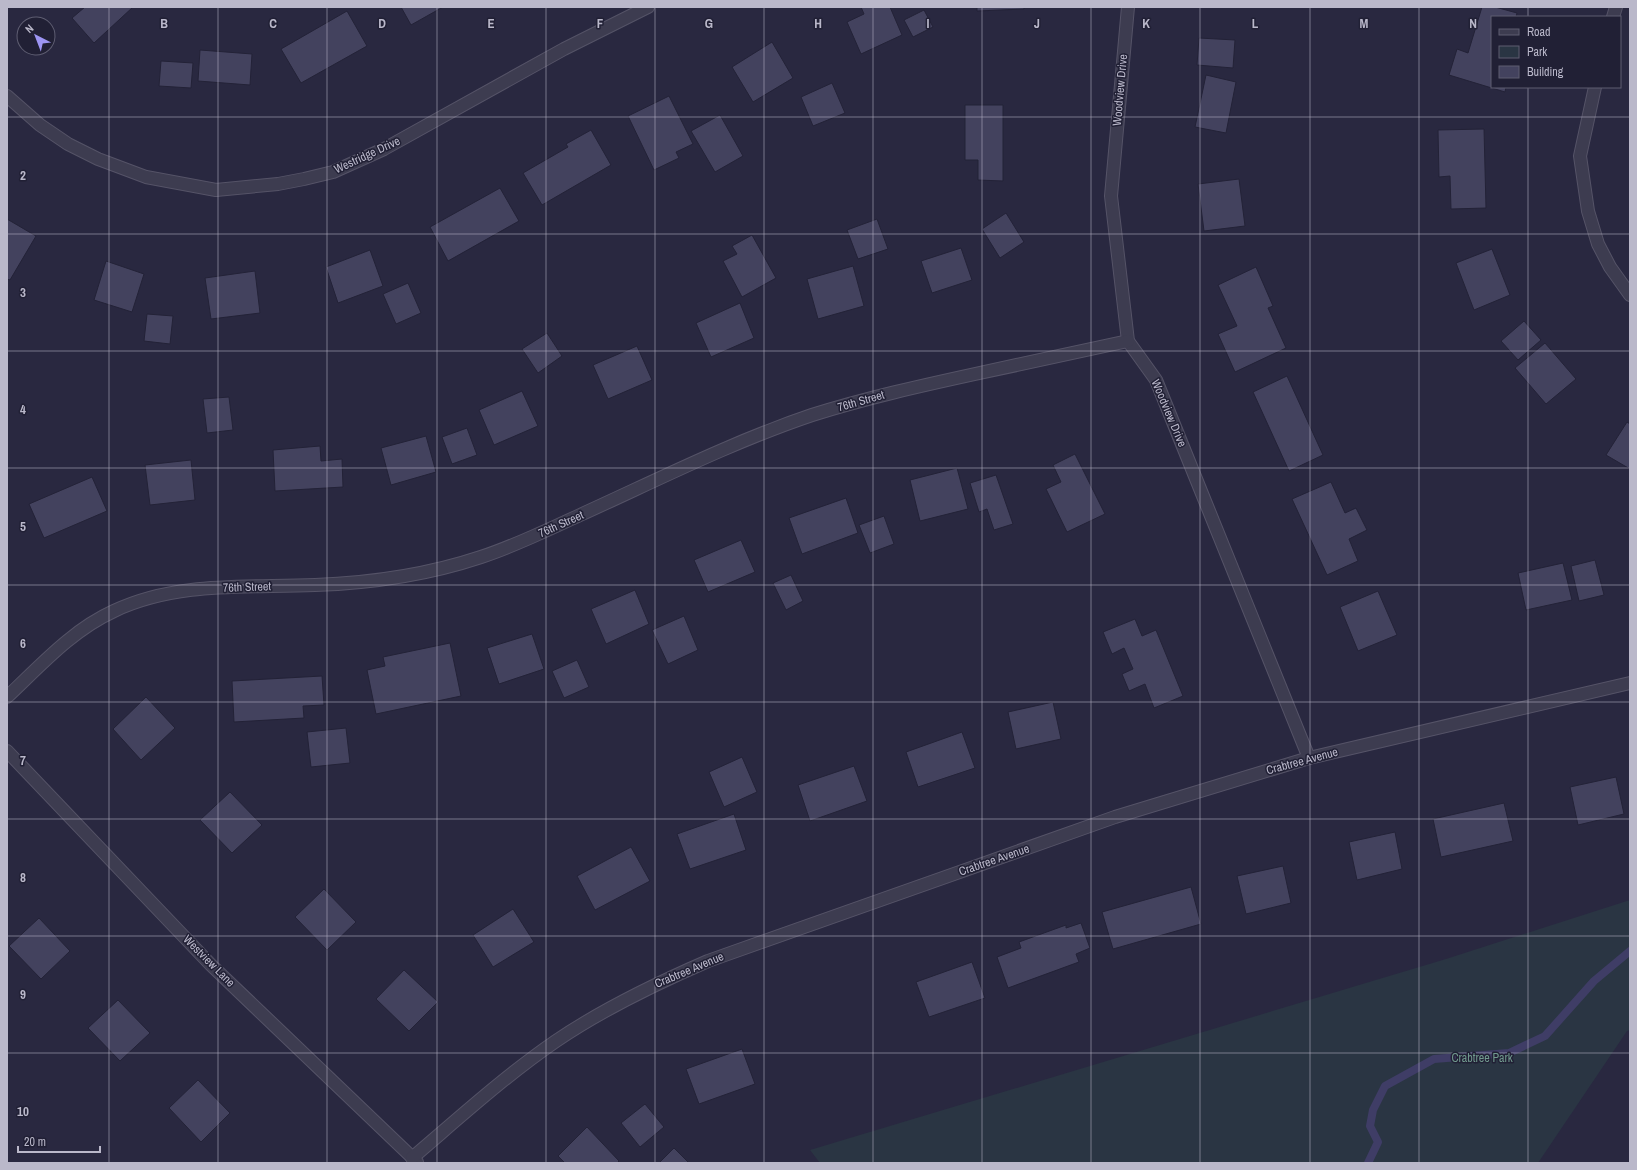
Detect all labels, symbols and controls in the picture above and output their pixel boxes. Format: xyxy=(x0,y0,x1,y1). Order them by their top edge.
text: B xyxy=(160,15,168,32)
text: C xyxy=(269,15,277,32)
text: D xyxy=(378,15,386,32)
text: E xyxy=(487,15,495,32)
text: F xyxy=(597,15,604,32)
text: G xyxy=(705,15,713,32)
text: H xyxy=(814,15,822,32)
text: I xyxy=(927,15,930,32)
text: J xyxy=(1034,15,1040,32)
text: K xyxy=(1142,15,1150,32)
text: L xyxy=(1252,15,1259,32)
text: M xyxy=(1360,15,1369,32)
text: N xyxy=(1469,15,1477,32)
north arrow xyxy=(16,16,56,56)
legend xyxy=(1491,16,1621,88)
text: N xyxy=(22,21,36,36)
text: Road xyxy=(1527,24,1551,40)
text: Park xyxy=(1527,44,1547,60)
street label: Woodview Drive xyxy=(1109,53,1131,127)
text: Building xyxy=(1527,64,1564,80)
street label: Westridge Drive xyxy=(331,133,403,177)
text: 2 xyxy=(20,167,26,184)
text: 3 xyxy=(20,284,26,301)
street label: Woodview Drive xyxy=(1148,377,1190,449)
street label: 76th Street xyxy=(836,387,887,415)
text: 4 xyxy=(20,401,26,418)
street label: 76th Street xyxy=(536,507,586,541)
text: 5 xyxy=(20,518,26,535)
street label: 76th Street xyxy=(223,578,272,596)
text: 6 xyxy=(20,635,26,652)
street label: Crabtree Avenue xyxy=(1264,744,1340,778)
text: 7 xyxy=(20,752,26,769)
street label: Crabtree Avenue xyxy=(957,840,1031,880)
text: 8 xyxy=(20,869,26,886)
street label: Westview Lane xyxy=(180,932,238,990)
street label: Crabtree Avenue xyxy=(652,948,726,992)
text: 9 xyxy=(20,986,26,1003)
park label: Crabtree Park xyxy=(1451,1050,1513,1066)
text: 10 xyxy=(17,1103,29,1120)
scale bar xyxy=(18,1128,100,1154)
text: 20 m xyxy=(24,1134,46,1150)

